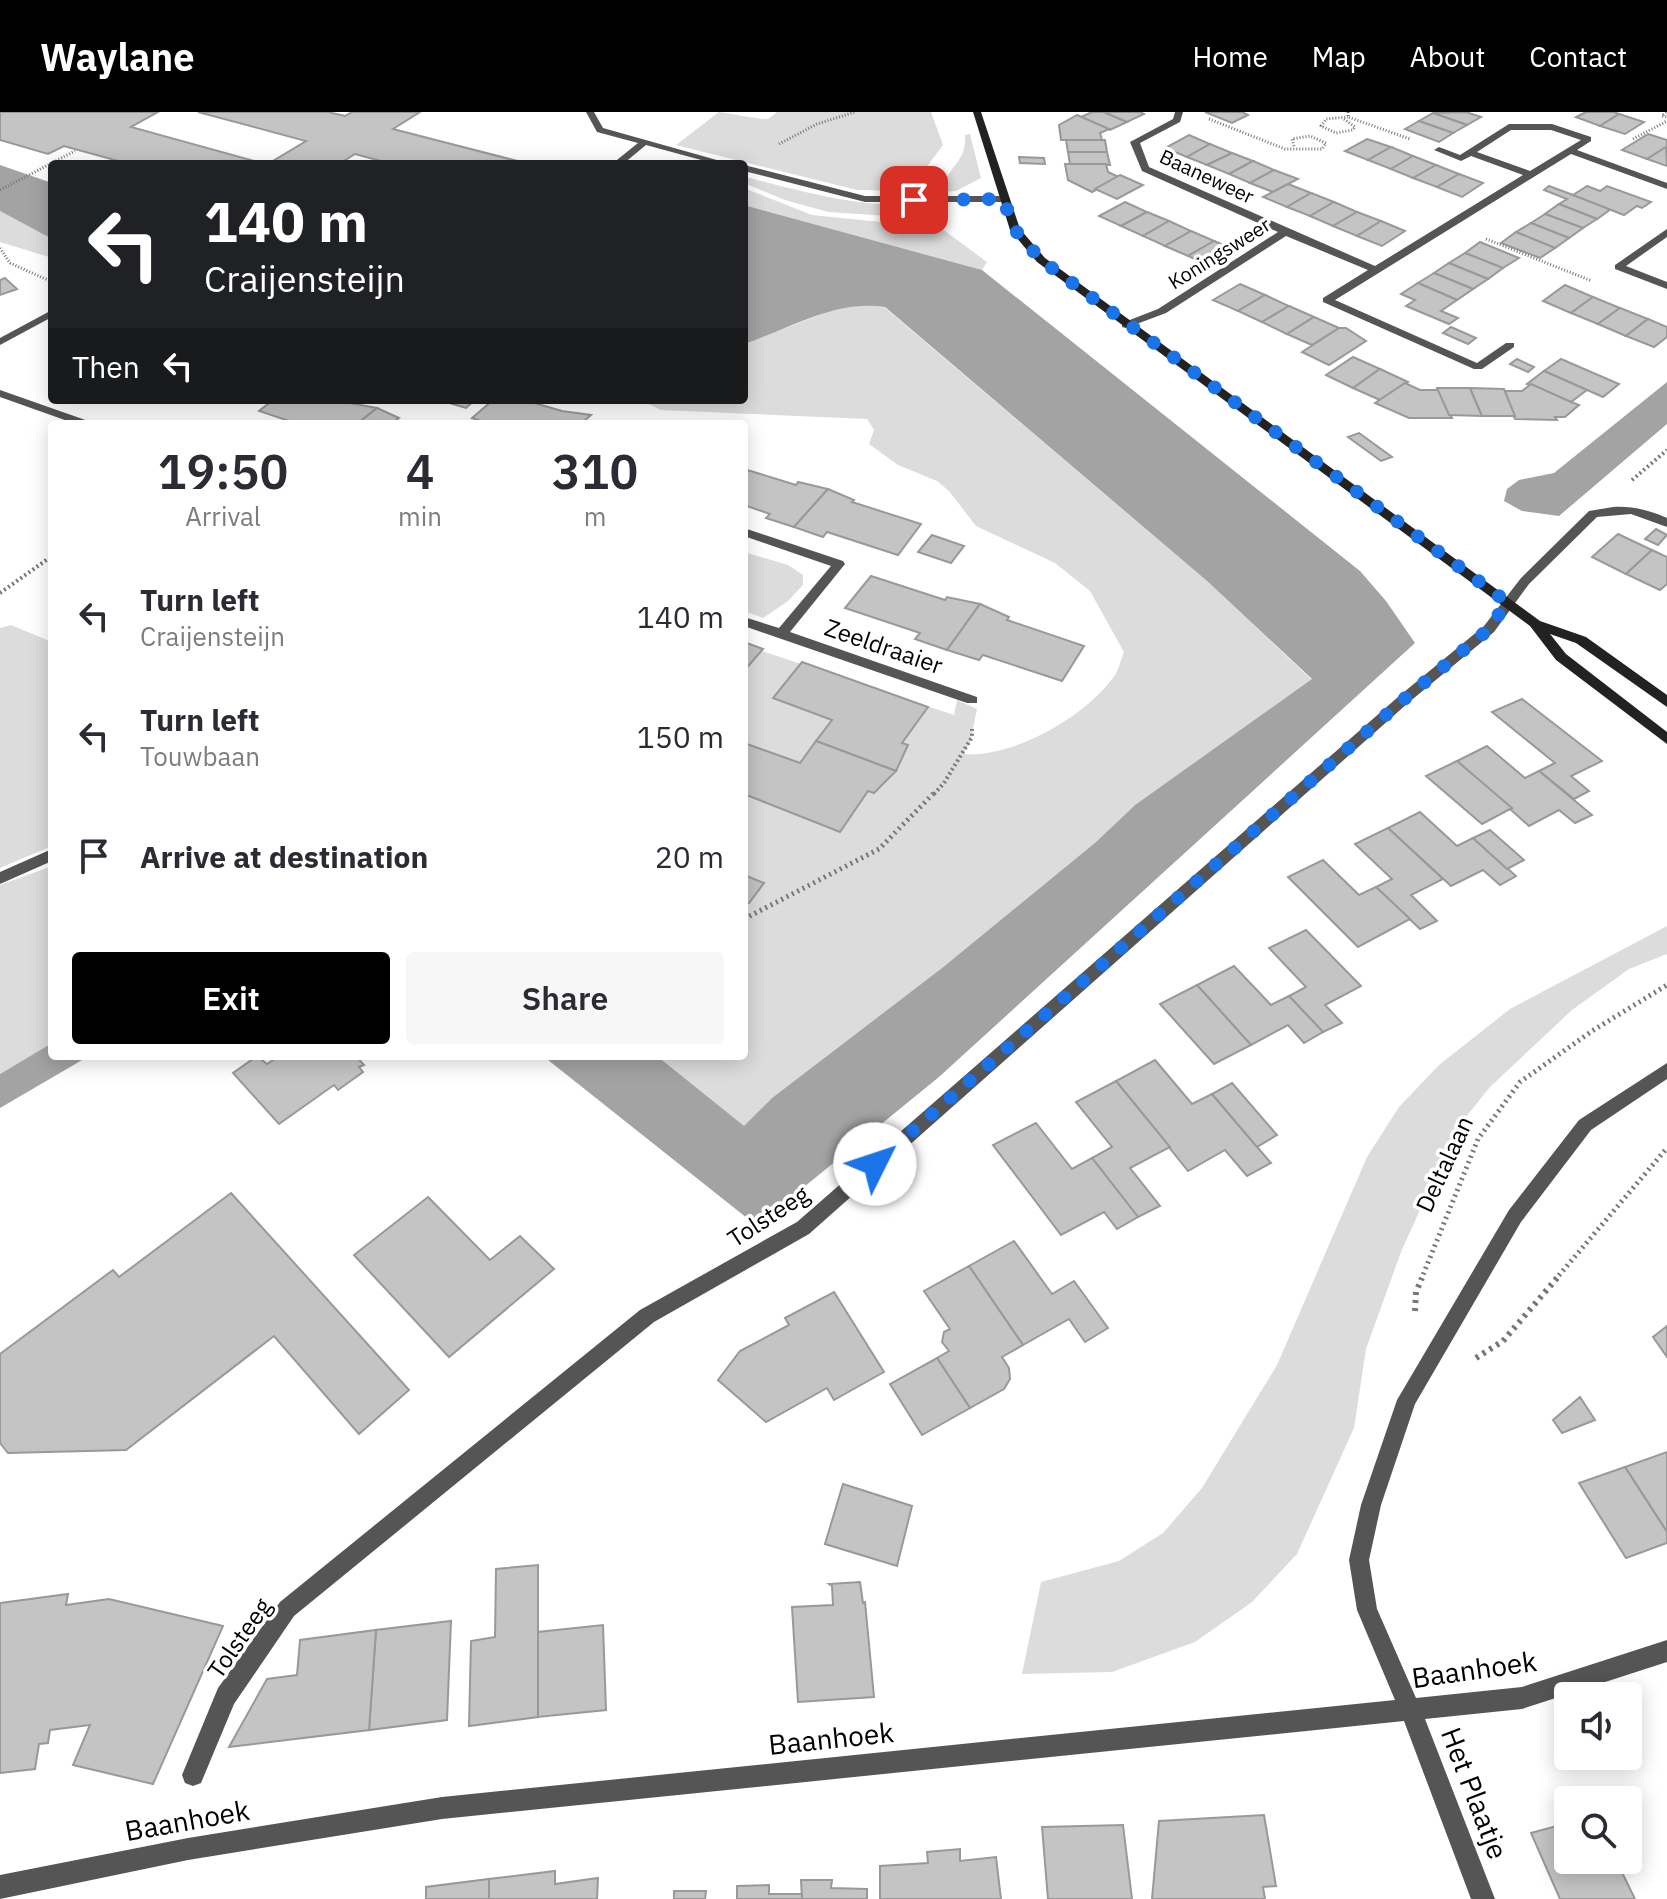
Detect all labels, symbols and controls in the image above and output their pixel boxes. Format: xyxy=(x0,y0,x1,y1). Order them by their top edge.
text: Waylane xyxy=(40,32,195,81)
text: Home xyxy=(1192,38,1268,75)
text: Map xyxy=(1312,38,1366,75)
text: About xyxy=(1410,38,1485,75)
text: Contact xyxy=(1529,38,1627,75)
street label: Baaneweer xyxy=(1155,142,1259,210)
pin xyxy=(880,166,948,234)
icon: arrive xyxy=(892,178,936,222)
text: 140 m xyxy=(204,185,368,257)
icon: left xyxy=(72,192,176,296)
street label: Koningsweer xyxy=(1163,211,1275,295)
text: Craijensteijn xyxy=(204,255,405,302)
icon: left xyxy=(156,344,200,388)
text: Then xyxy=(72,347,140,386)
text: 19:50 xyxy=(158,440,288,502)
text: 4 xyxy=(406,440,434,502)
text: 310 xyxy=(552,440,638,502)
text: Arrival xyxy=(185,499,261,533)
text: min xyxy=(398,499,442,533)
text: m xyxy=(584,499,606,533)
text: Turn left xyxy=(140,580,259,619)
icon: left xyxy=(72,594,116,638)
text: 140 m xyxy=(637,597,724,636)
street label: Zeeldraaier xyxy=(821,611,948,681)
text: Craijensteijn xyxy=(140,619,285,653)
text: Turn left xyxy=(140,700,259,739)
icon: left xyxy=(72,714,116,758)
text: 150 m xyxy=(637,717,724,756)
text: Touwbaan xyxy=(140,739,260,773)
icon: arrive xyxy=(72,834,116,878)
text: Arrive at destination xyxy=(140,837,428,876)
text: 20 m xyxy=(655,837,724,876)
button: Exit xyxy=(72,952,390,1044)
button: Share xyxy=(406,952,724,1044)
street label: Deltalaan xyxy=(1408,1111,1480,1217)
position arrow xyxy=(833,1122,917,1206)
street label: Tolsteeg xyxy=(721,1178,815,1254)
street label: Tolsteeg xyxy=(200,1591,278,1684)
street label: Baanhoek xyxy=(1409,1642,1539,1696)
map controls xyxy=(1554,1682,1642,1874)
button: sound xyxy=(1554,1682,1642,1770)
street label: Baanhoek xyxy=(767,1713,896,1763)
street label: Het Plaatje xyxy=(1433,1722,1517,1864)
button: search xyxy=(1554,1786,1642,1874)
street label: Baanhoek xyxy=(122,1791,252,1849)

